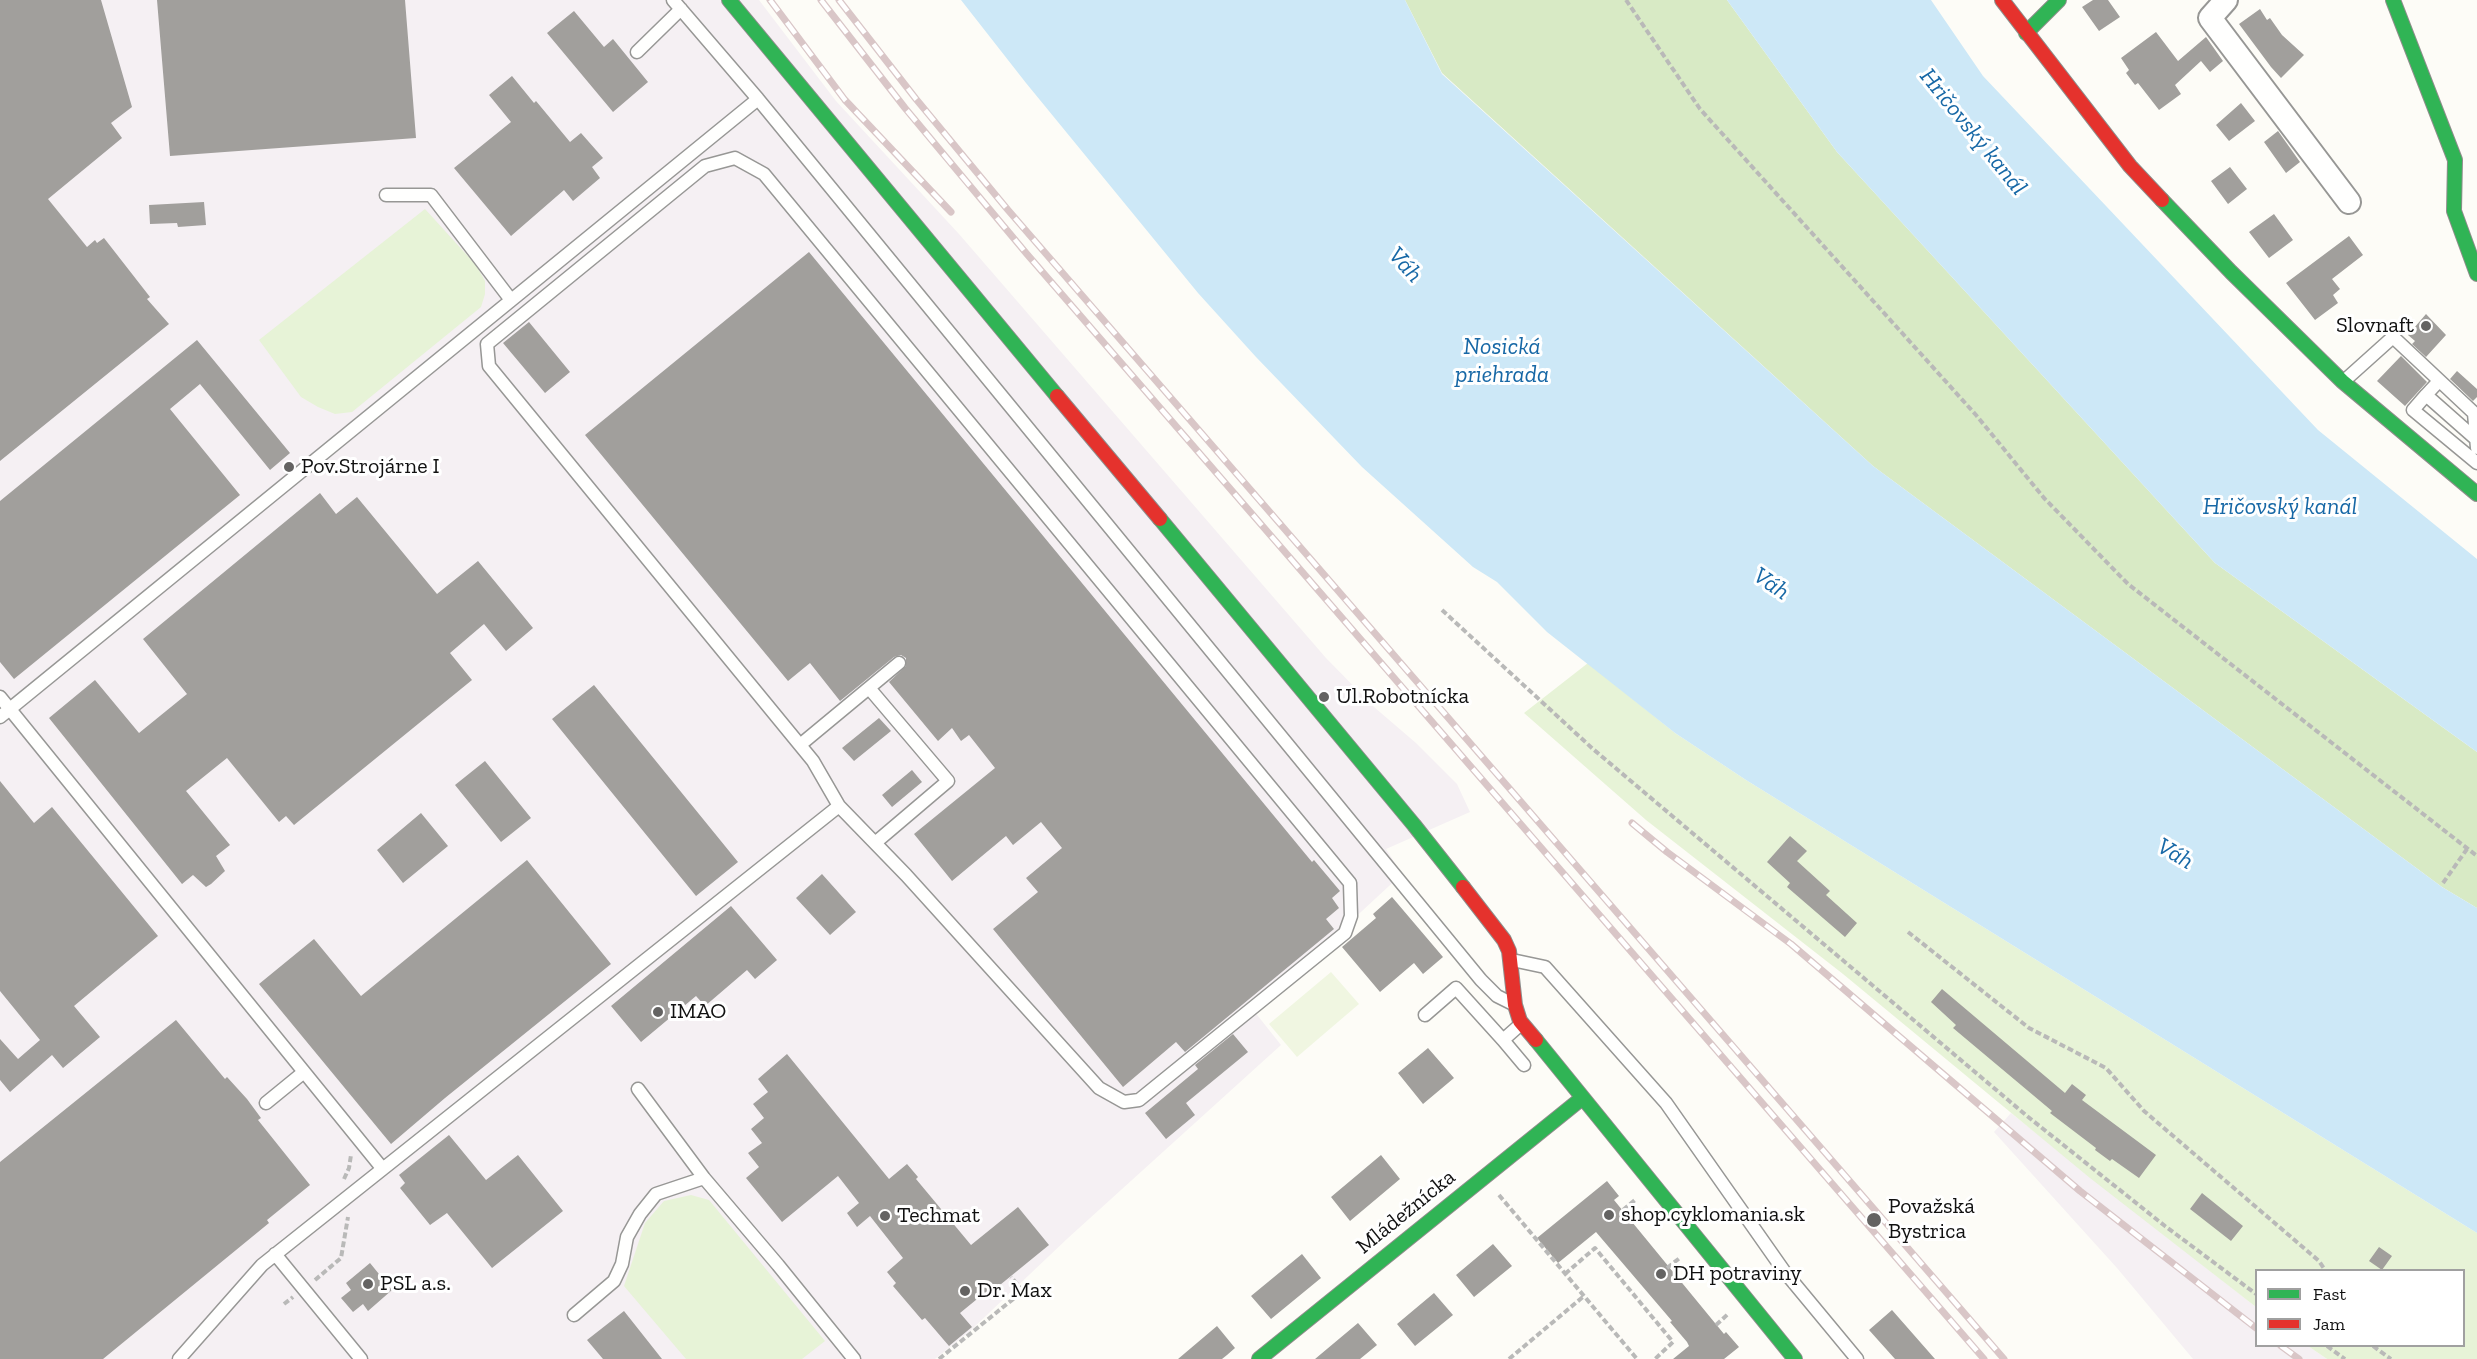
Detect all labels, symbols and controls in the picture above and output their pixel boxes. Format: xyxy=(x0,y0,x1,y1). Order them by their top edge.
water label: Hričovský kanál xyxy=(1913,63,2033,201)
water label: Váh xyxy=(1382,241,1428,289)
place label: Slovnaft xyxy=(2336,313,2414,339)
marker: Slovnaft xyxy=(2419,319,2433,333)
water label: Nosická priehrada xyxy=(1455,333,1549,389)
place label: Pov.Strojárne I xyxy=(301,454,440,480)
marker: Pov.Strojárne I xyxy=(282,460,296,474)
water label: Hričovský kanál xyxy=(2203,493,2357,521)
water label: Váh xyxy=(1747,561,1795,607)
place label: Ul.Robotnícka xyxy=(1336,684,1469,710)
marker: Ul.Robotnícka xyxy=(1317,690,1331,704)
water label: Váh xyxy=(2151,832,2199,876)
place label: IMAO xyxy=(670,999,726,1025)
marker: IMAO xyxy=(651,1005,665,1019)
street label: Mládežnícka xyxy=(1351,1164,1461,1260)
place label: Považská Bystrica xyxy=(1888,1194,1975,1246)
place label: shop.cyklomania.sk xyxy=(1621,1202,1805,1228)
place label: Techmat xyxy=(897,1203,980,1229)
marker: shop.cyklomania.sk xyxy=(1602,1208,1616,1222)
marker: Techmat xyxy=(878,1209,892,1223)
marker: Považská Bystrica xyxy=(1865,1211,1883,1229)
place label: DH potraviny xyxy=(1673,1261,1802,1287)
marker: DH potraviny xyxy=(1654,1267,1668,1281)
legend xyxy=(2255,1269,2465,1347)
place label: PSL a.s. xyxy=(380,1271,451,1297)
marker: PSL a.s. xyxy=(361,1277,375,1291)
place label: Dr. Max xyxy=(977,1278,1052,1304)
text: Fast xyxy=(2313,1283,2346,1305)
marker: Dr. Max xyxy=(958,1284,972,1298)
text: Jam xyxy=(2313,1313,2345,1335)

